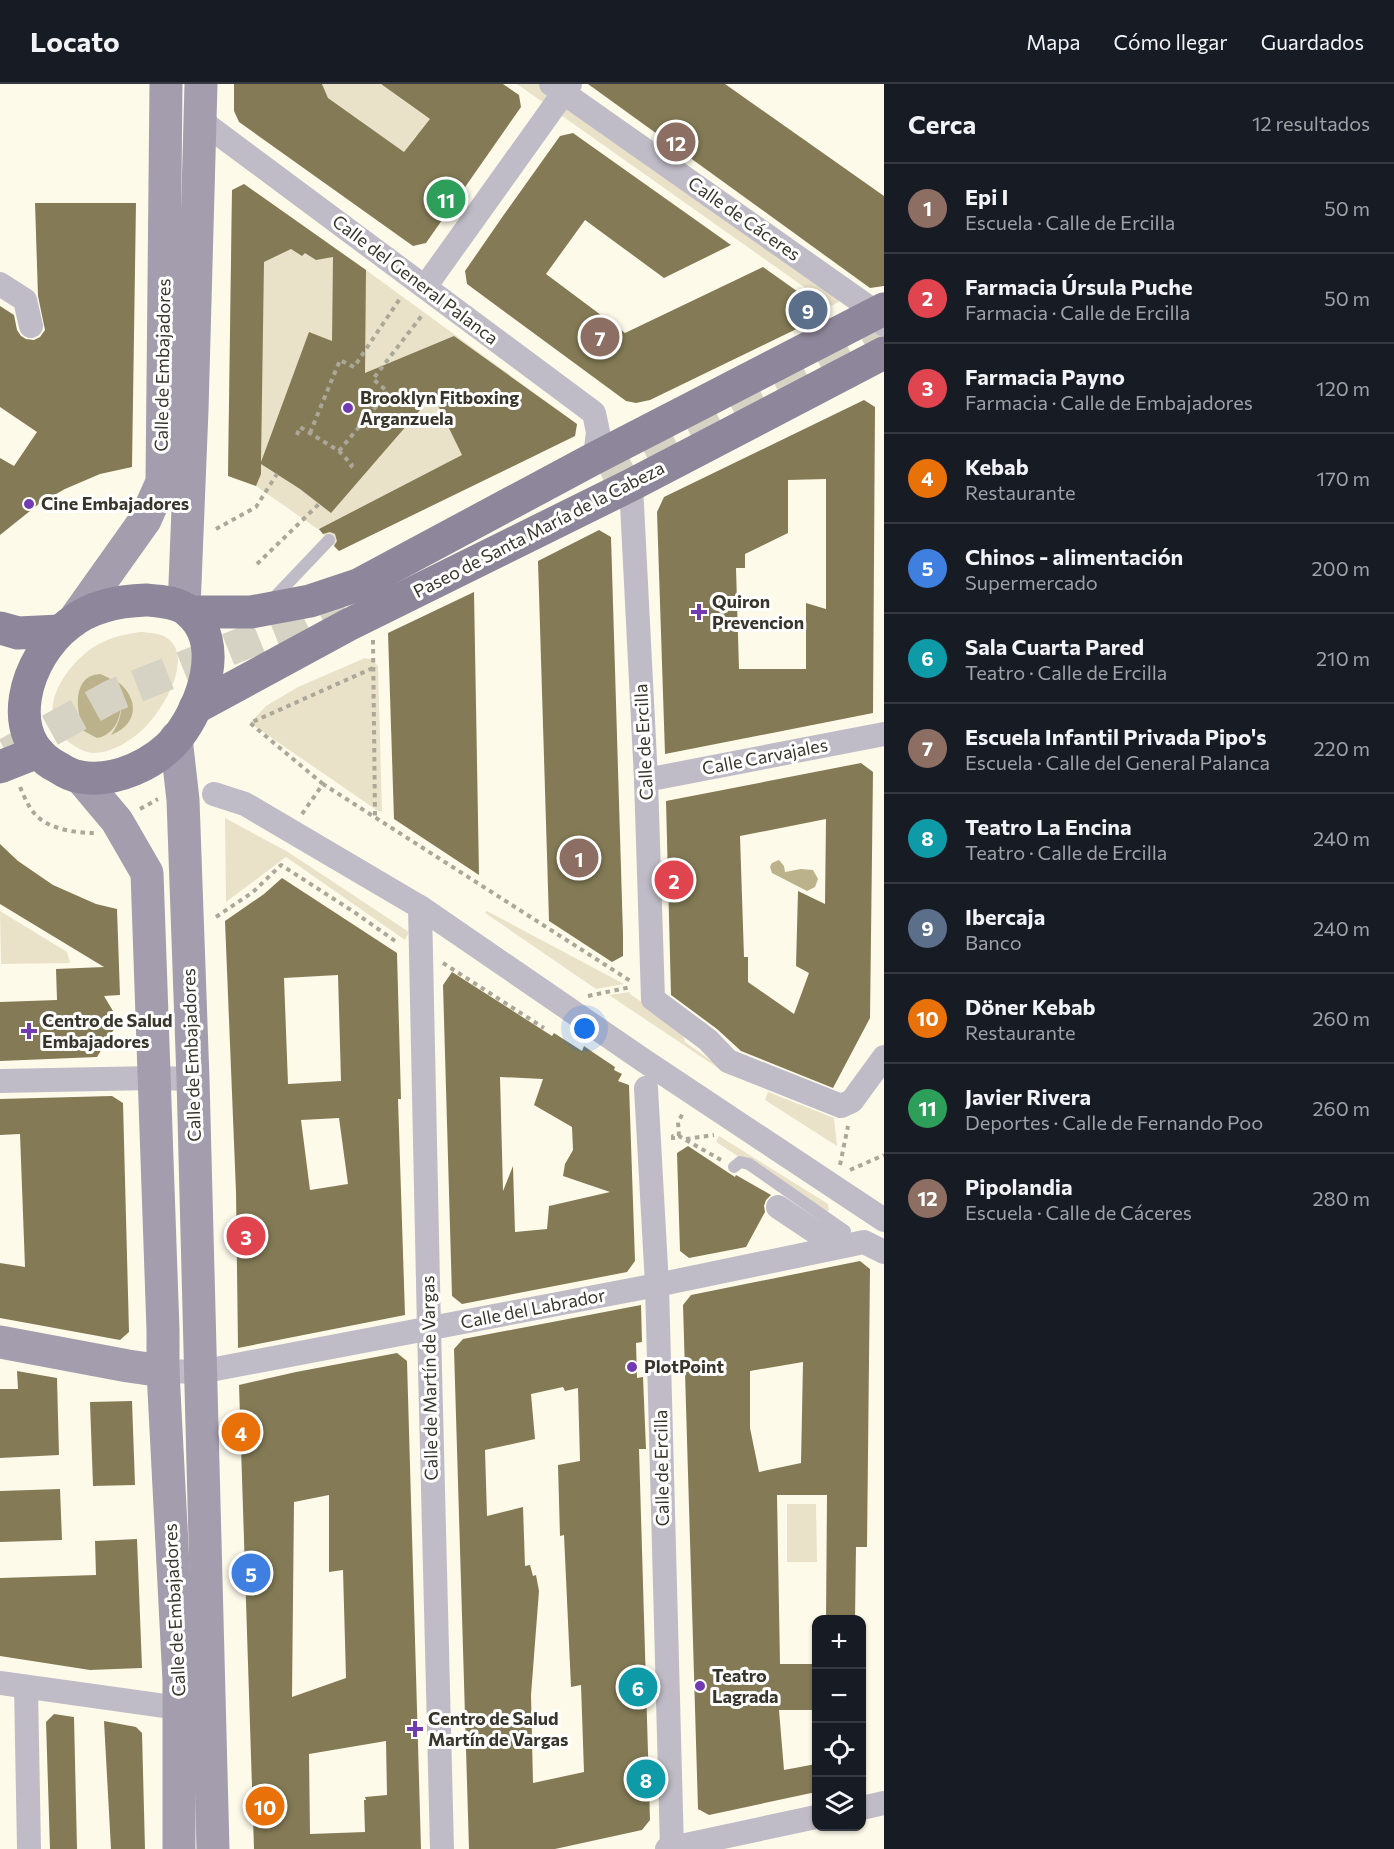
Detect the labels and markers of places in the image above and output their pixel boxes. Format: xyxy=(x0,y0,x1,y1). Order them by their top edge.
pin: 12 xyxy=(656,120,696,164)
pin: 11 xyxy=(426,176,466,222)
pin: 9 xyxy=(788,288,828,332)
pin: 7 xyxy=(580,314,620,360)
place label: Brooklyn Fitboxing Arganzuela xyxy=(360,386,519,429)
marker: Brooklyn Fitboxing Arganzuela xyxy=(341,401,355,415)
place label: Cine Embajadores xyxy=(41,492,189,514)
marker: Cine Embajadores xyxy=(22,497,36,511)
place label: Quiron Prevencion xyxy=(712,590,804,633)
marker: Quiron Prevencion xyxy=(690,603,708,621)
pin: 1 xyxy=(560,836,598,880)
pin: 2 xyxy=(654,858,694,902)
place label: Centro de Salud Embajadores xyxy=(42,1009,173,1052)
marker: Centro de Salud Embajadores xyxy=(20,1022,38,1040)
pin: 3 xyxy=(226,1214,266,1258)
place label: PlotPoint xyxy=(644,1355,724,1377)
marker: PlotPoint xyxy=(625,1360,639,1374)
pin: 4 xyxy=(222,1410,260,1454)
pin: 5 xyxy=(232,1550,270,1596)
pin: 6 xyxy=(618,1664,658,1710)
place label: Teatro Lagrada xyxy=(712,1664,779,1707)
marker: Teatro Lagrada xyxy=(693,1679,707,1693)
place label: Centro de Salud Martín de Vargas xyxy=(428,1707,568,1750)
marker: Centro de Salud Martín de Vargas xyxy=(406,1720,424,1738)
pin: 8 xyxy=(626,1756,666,1802)
pin: 10 xyxy=(246,1784,284,1828)

